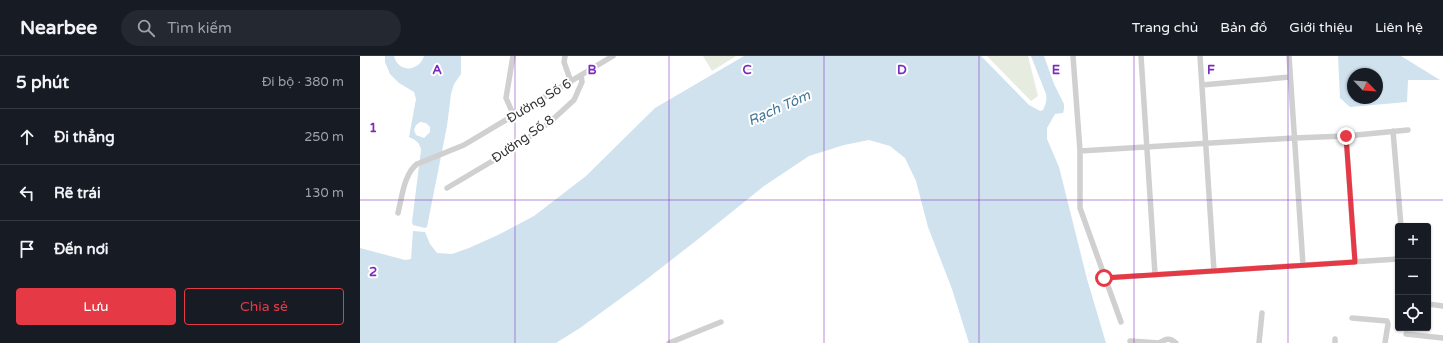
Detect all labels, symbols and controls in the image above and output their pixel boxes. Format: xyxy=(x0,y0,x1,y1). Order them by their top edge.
search box xyxy=(121,10,401,46)
text: Nearbee xyxy=(20,17,97,39)
icon: search xyxy=(135,17,157,39)
text: Tìm kiếm xyxy=(167,19,232,37)
text: Trang chủ xyxy=(1132,19,1198,36)
text: Bản đồ xyxy=(1220,19,1267,36)
text: Giới thiệu xyxy=(1289,19,1353,36)
text: Liên hệ xyxy=(1375,19,1423,36)
text: A xyxy=(432,62,442,78)
text: B xyxy=(587,62,597,78)
text: C xyxy=(742,62,752,78)
text: D xyxy=(897,62,907,78)
text: E xyxy=(1052,62,1060,78)
text: F xyxy=(1207,62,1215,78)
north arrow xyxy=(1347,68,1383,104)
text: 5 phút xyxy=(16,72,69,93)
text: Đi bộ · 380 m xyxy=(262,74,344,90)
street label: Đường Số 6 xyxy=(504,75,574,127)
water label: Rạch Tôm xyxy=(745,86,814,129)
street label: Đường Số 8 xyxy=(489,112,557,166)
text: 1 xyxy=(369,120,377,136)
icon: ahead xyxy=(16,126,38,148)
route end xyxy=(1337,127,1355,145)
text: Đi thẳng xyxy=(54,128,115,146)
text: 250 m xyxy=(304,129,344,145)
icon: left xyxy=(16,182,38,204)
text: Rẽ trái xyxy=(54,184,101,202)
text: 130 m xyxy=(304,185,344,201)
map controls xyxy=(1395,223,1431,331)
button: + xyxy=(1395,223,1431,259)
icon: arrive xyxy=(16,238,38,260)
text: Đến nơi xyxy=(54,240,109,258)
button: − xyxy=(1395,259,1431,295)
text: 2 xyxy=(369,264,377,280)
route start xyxy=(1095,269,1113,287)
button: Lưu xyxy=(16,288,176,325)
button: Chia sẻ xyxy=(184,288,344,325)
button: locate xyxy=(1395,295,1431,331)

